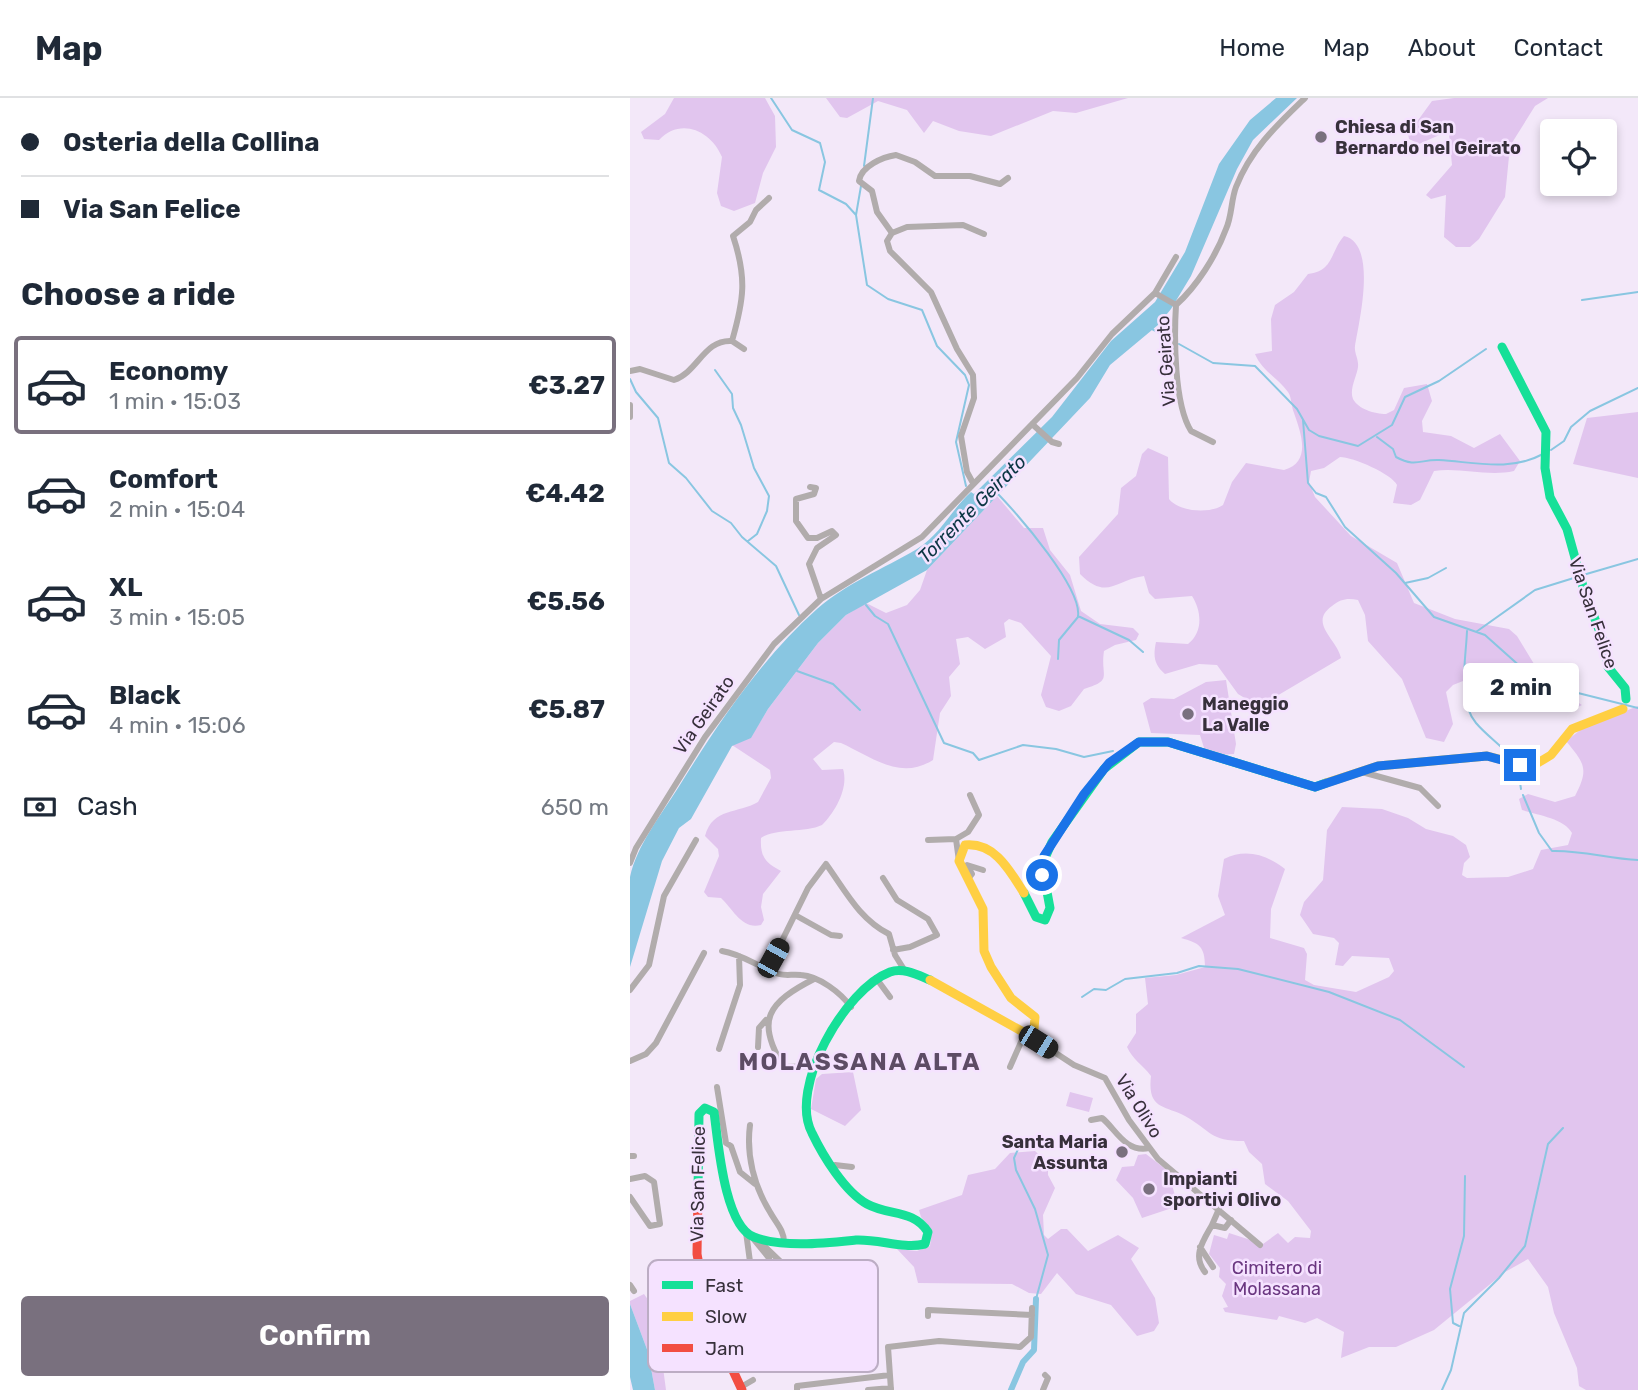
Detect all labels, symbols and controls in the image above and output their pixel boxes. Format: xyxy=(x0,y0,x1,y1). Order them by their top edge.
text: Map xyxy=(35,29,103,68)
text: Home xyxy=(1219,34,1285,62)
text: Map xyxy=(1323,34,1370,62)
text: About xyxy=(1408,34,1476,62)
text: Contact xyxy=(1514,34,1603,62)
place label: Chiesa di San Bernardo nel Geirato xyxy=(1335,116,1521,159)
map controls xyxy=(1540,119,1617,196)
button: locate xyxy=(1540,119,1617,196)
text: Osteria della Collina xyxy=(63,127,320,158)
marker: Chiesa di San Bernardo nel Geirato xyxy=(1313,129,1329,145)
text: Via San Felice xyxy=(63,194,241,225)
text: Choose a ride xyxy=(21,275,235,313)
street label: Via Geirato xyxy=(1152,315,1180,407)
icon: car xyxy=(25,354,88,417)
text: Economy xyxy=(109,356,228,387)
text: €3.27 xyxy=(528,370,605,401)
text: 1 min · 15:03 xyxy=(109,387,241,415)
water label: Torrente Geirato xyxy=(913,450,1031,568)
icon: car xyxy=(25,462,88,525)
text: Comfort xyxy=(109,464,218,495)
text: €4.42 xyxy=(525,478,605,509)
text: 2 min · 15:04 xyxy=(109,495,245,523)
street label: Via San Felice xyxy=(1564,555,1622,671)
icon: car xyxy=(25,570,88,633)
text: XL xyxy=(109,572,142,603)
text: €5.56 xyxy=(527,586,605,617)
text: 3 min · 15:05 xyxy=(109,603,245,631)
callout: 2 min xyxy=(1462,664,1578,712)
street label: Via Geirato xyxy=(669,671,739,759)
text: 2 min xyxy=(1490,673,1552,701)
icon: car xyxy=(25,678,88,741)
text: Black xyxy=(109,680,181,711)
place label: Maneggio La Valle xyxy=(1202,693,1289,736)
text: €5.87 xyxy=(528,694,605,725)
marker: Maneggio La Valle xyxy=(1180,706,1196,722)
text: 4 min · 15:06 xyxy=(109,711,246,739)
route end xyxy=(1504,749,1536,781)
icon: cash xyxy=(21,788,59,826)
text: Cash xyxy=(77,791,138,822)
text: 650 m xyxy=(541,793,609,821)
route start xyxy=(1026,859,1058,891)
car xyxy=(754,935,793,981)
car xyxy=(1015,1022,1062,1062)
district label: MOLASSANA ALTA xyxy=(739,1048,981,1076)
street label: Via Olivo xyxy=(1111,1070,1167,1142)
street label: Via San Felice xyxy=(686,1126,710,1242)
place label: Santa Maria Assunta xyxy=(1002,1131,1108,1174)
marker: Santa Maria Assunta xyxy=(1114,1144,1130,1160)
place label: Impianti sportivi Olivo xyxy=(1163,1168,1281,1211)
marker: Impianti sportivi Olivo xyxy=(1141,1181,1157,1197)
park label: Cimitero di Molassana xyxy=(1232,1257,1322,1300)
legend xyxy=(648,1260,878,1372)
text: Fast xyxy=(705,1274,744,1297)
button: Confirm xyxy=(21,1296,609,1376)
text: Slow xyxy=(705,1305,747,1328)
text: Jam xyxy=(705,1337,744,1360)

